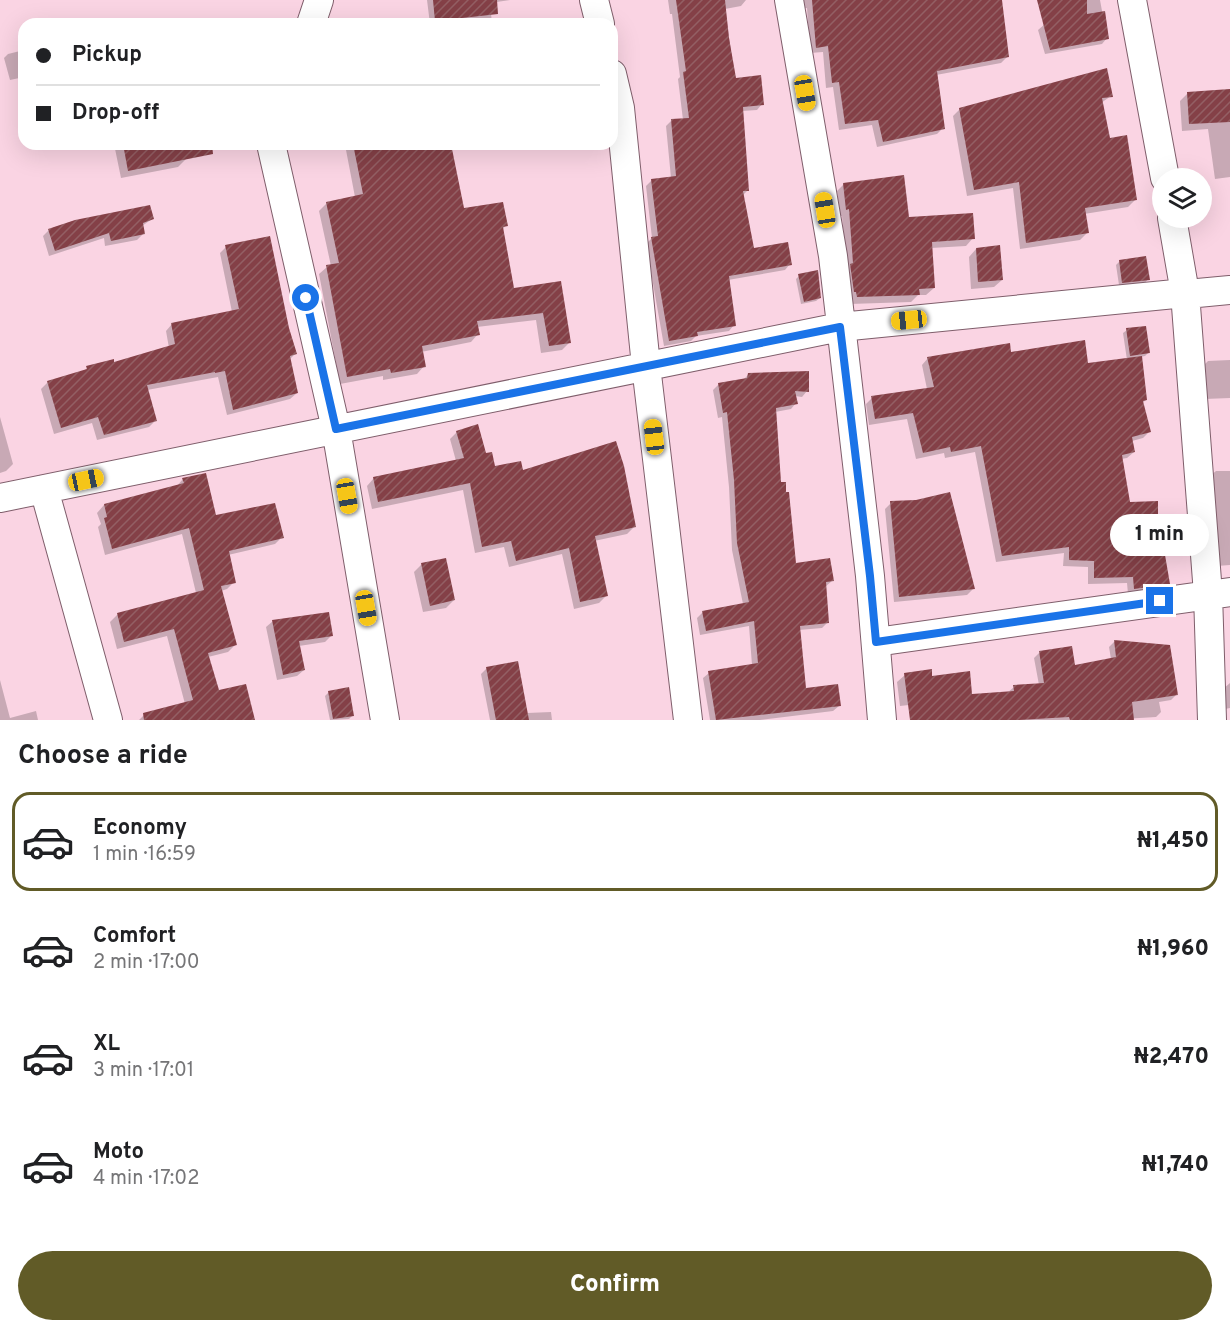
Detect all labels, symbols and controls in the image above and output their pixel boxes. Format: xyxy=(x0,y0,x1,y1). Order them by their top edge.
text: Pickup xyxy=(72,42,142,69)
car xyxy=(793,74,817,112)
text: Drop-off xyxy=(72,100,159,127)
map controls xyxy=(1152,168,1212,228)
button: layers xyxy=(1152,168,1212,228)
car xyxy=(813,191,837,229)
route start xyxy=(292,284,319,311)
car xyxy=(890,309,928,331)
car xyxy=(643,418,665,456)
car xyxy=(67,467,105,493)
car xyxy=(335,477,359,515)
callout: 1 min xyxy=(1110,514,1210,556)
text: 1 min xyxy=(1135,522,1184,548)
route end xyxy=(1146,587,1173,614)
car xyxy=(354,589,378,627)
text: Choose a ride xyxy=(18,739,188,773)
icon: car xyxy=(21,815,75,869)
text: Economy xyxy=(93,815,187,842)
text: ₦1,450 xyxy=(1137,828,1209,855)
text: 1 min · 16:59 xyxy=(93,842,196,868)
icon: car xyxy=(21,923,75,977)
text: Comfort xyxy=(93,923,176,950)
text: ₦1,960 xyxy=(1137,936,1209,963)
text: 2 min · 17:00 xyxy=(93,950,200,976)
icon: car xyxy=(21,1031,75,1085)
text: XL xyxy=(93,1031,120,1058)
text: ₦2,470 xyxy=(1134,1044,1209,1071)
text: 3 min · 17:01 xyxy=(93,1058,194,1084)
icon: car xyxy=(21,1139,75,1193)
text: Moto xyxy=(93,1139,144,1166)
text: ₦1,740 xyxy=(1142,1152,1209,1179)
text: 4 min · 17:02 xyxy=(93,1166,199,1192)
button: Confirm xyxy=(18,1251,1212,1320)

